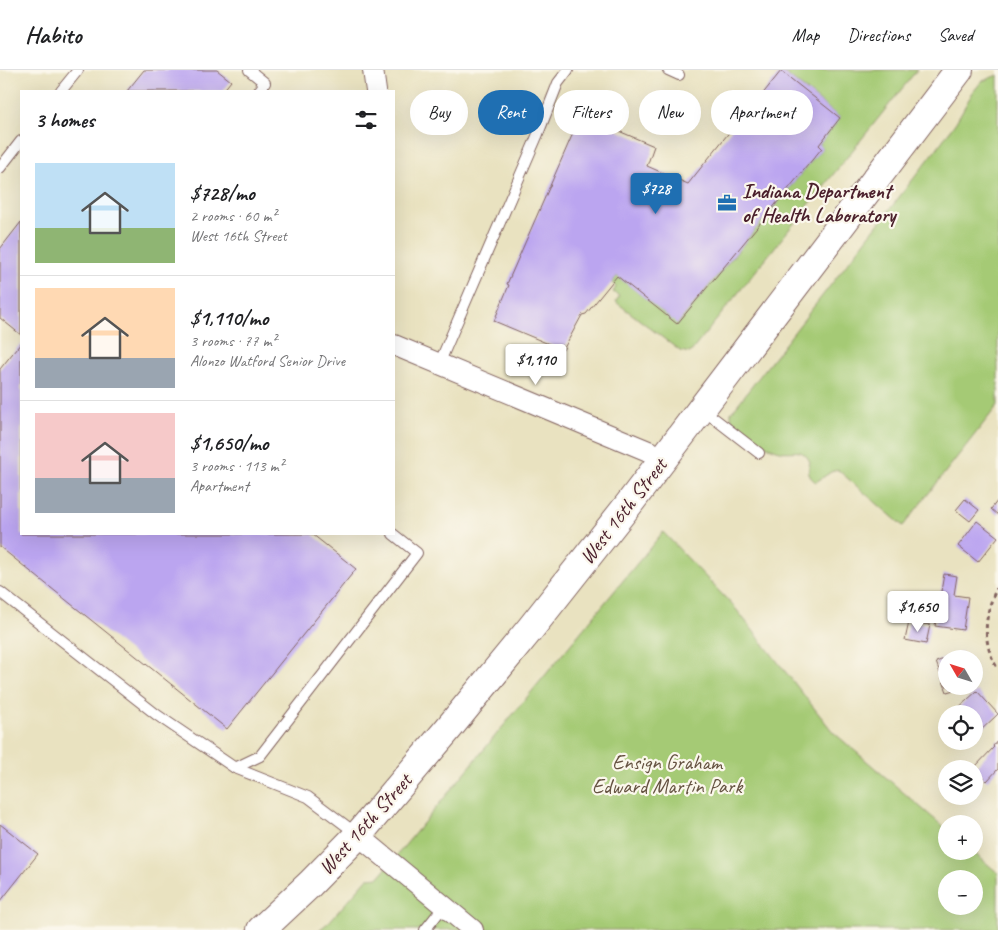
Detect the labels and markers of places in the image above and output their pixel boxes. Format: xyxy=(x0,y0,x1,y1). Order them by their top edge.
pin: $728 xyxy=(626,172,686,215)
place label: Indiana Department of Health Laboratory xyxy=(742,178,898,228)
office icon: Indiana Department of Health Laboratory xyxy=(716,192,738,214)
pin: $1,110 xyxy=(495,344,577,386)
pin: $1,650 xyxy=(877,590,959,633)

